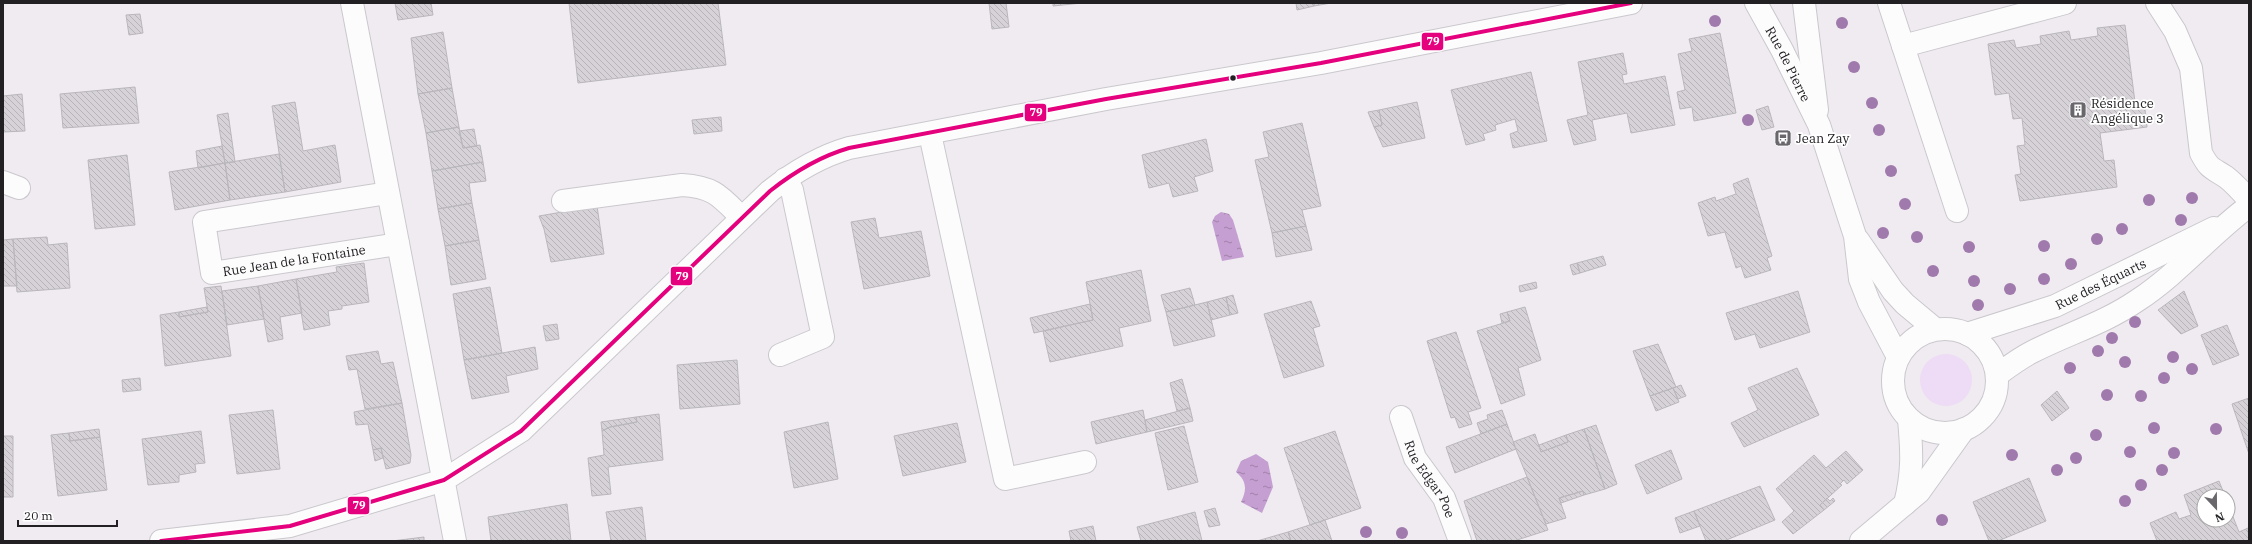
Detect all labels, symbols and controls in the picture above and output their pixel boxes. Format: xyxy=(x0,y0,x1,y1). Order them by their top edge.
street label: Rue de Pierre xyxy=(1762,23,1814,105)
line badge: 79 xyxy=(1421,32,1444,51)
text: 79 xyxy=(1426,34,1440,48)
unlabelled marker xyxy=(1228,73,1238,83)
place label: Résidence Angélique 3 xyxy=(2091,95,2164,127)
building icon: Résidence Angélique 3 xyxy=(2068,100,2088,120)
line badge: 79 xyxy=(1024,103,1047,122)
text: 79 xyxy=(1029,105,1043,119)
bus stop icon: Jean Zay xyxy=(1773,128,1793,148)
place label: Jean Zay xyxy=(1796,130,1850,147)
street label: Rue Jean de la Fontaine xyxy=(222,241,367,280)
street label: Rue des Équarts xyxy=(2053,255,2149,314)
line badge: 79 xyxy=(670,266,693,286)
text: 79 xyxy=(675,269,689,283)
street label: Rue Edgar Poe xyxy=(1401,438,1459,520)
north arrow xyxy=(2196,488,2236,528)
line badge: 79 xyxy=(347,496,370,515)
text: 79 xyxy=(352,498,366,512)
scale bar xyxy=(18,502,117,528)
text: 20 m xyxy=(24,508,53,523)
text: N xyxy=(2213,509,2226,526)

